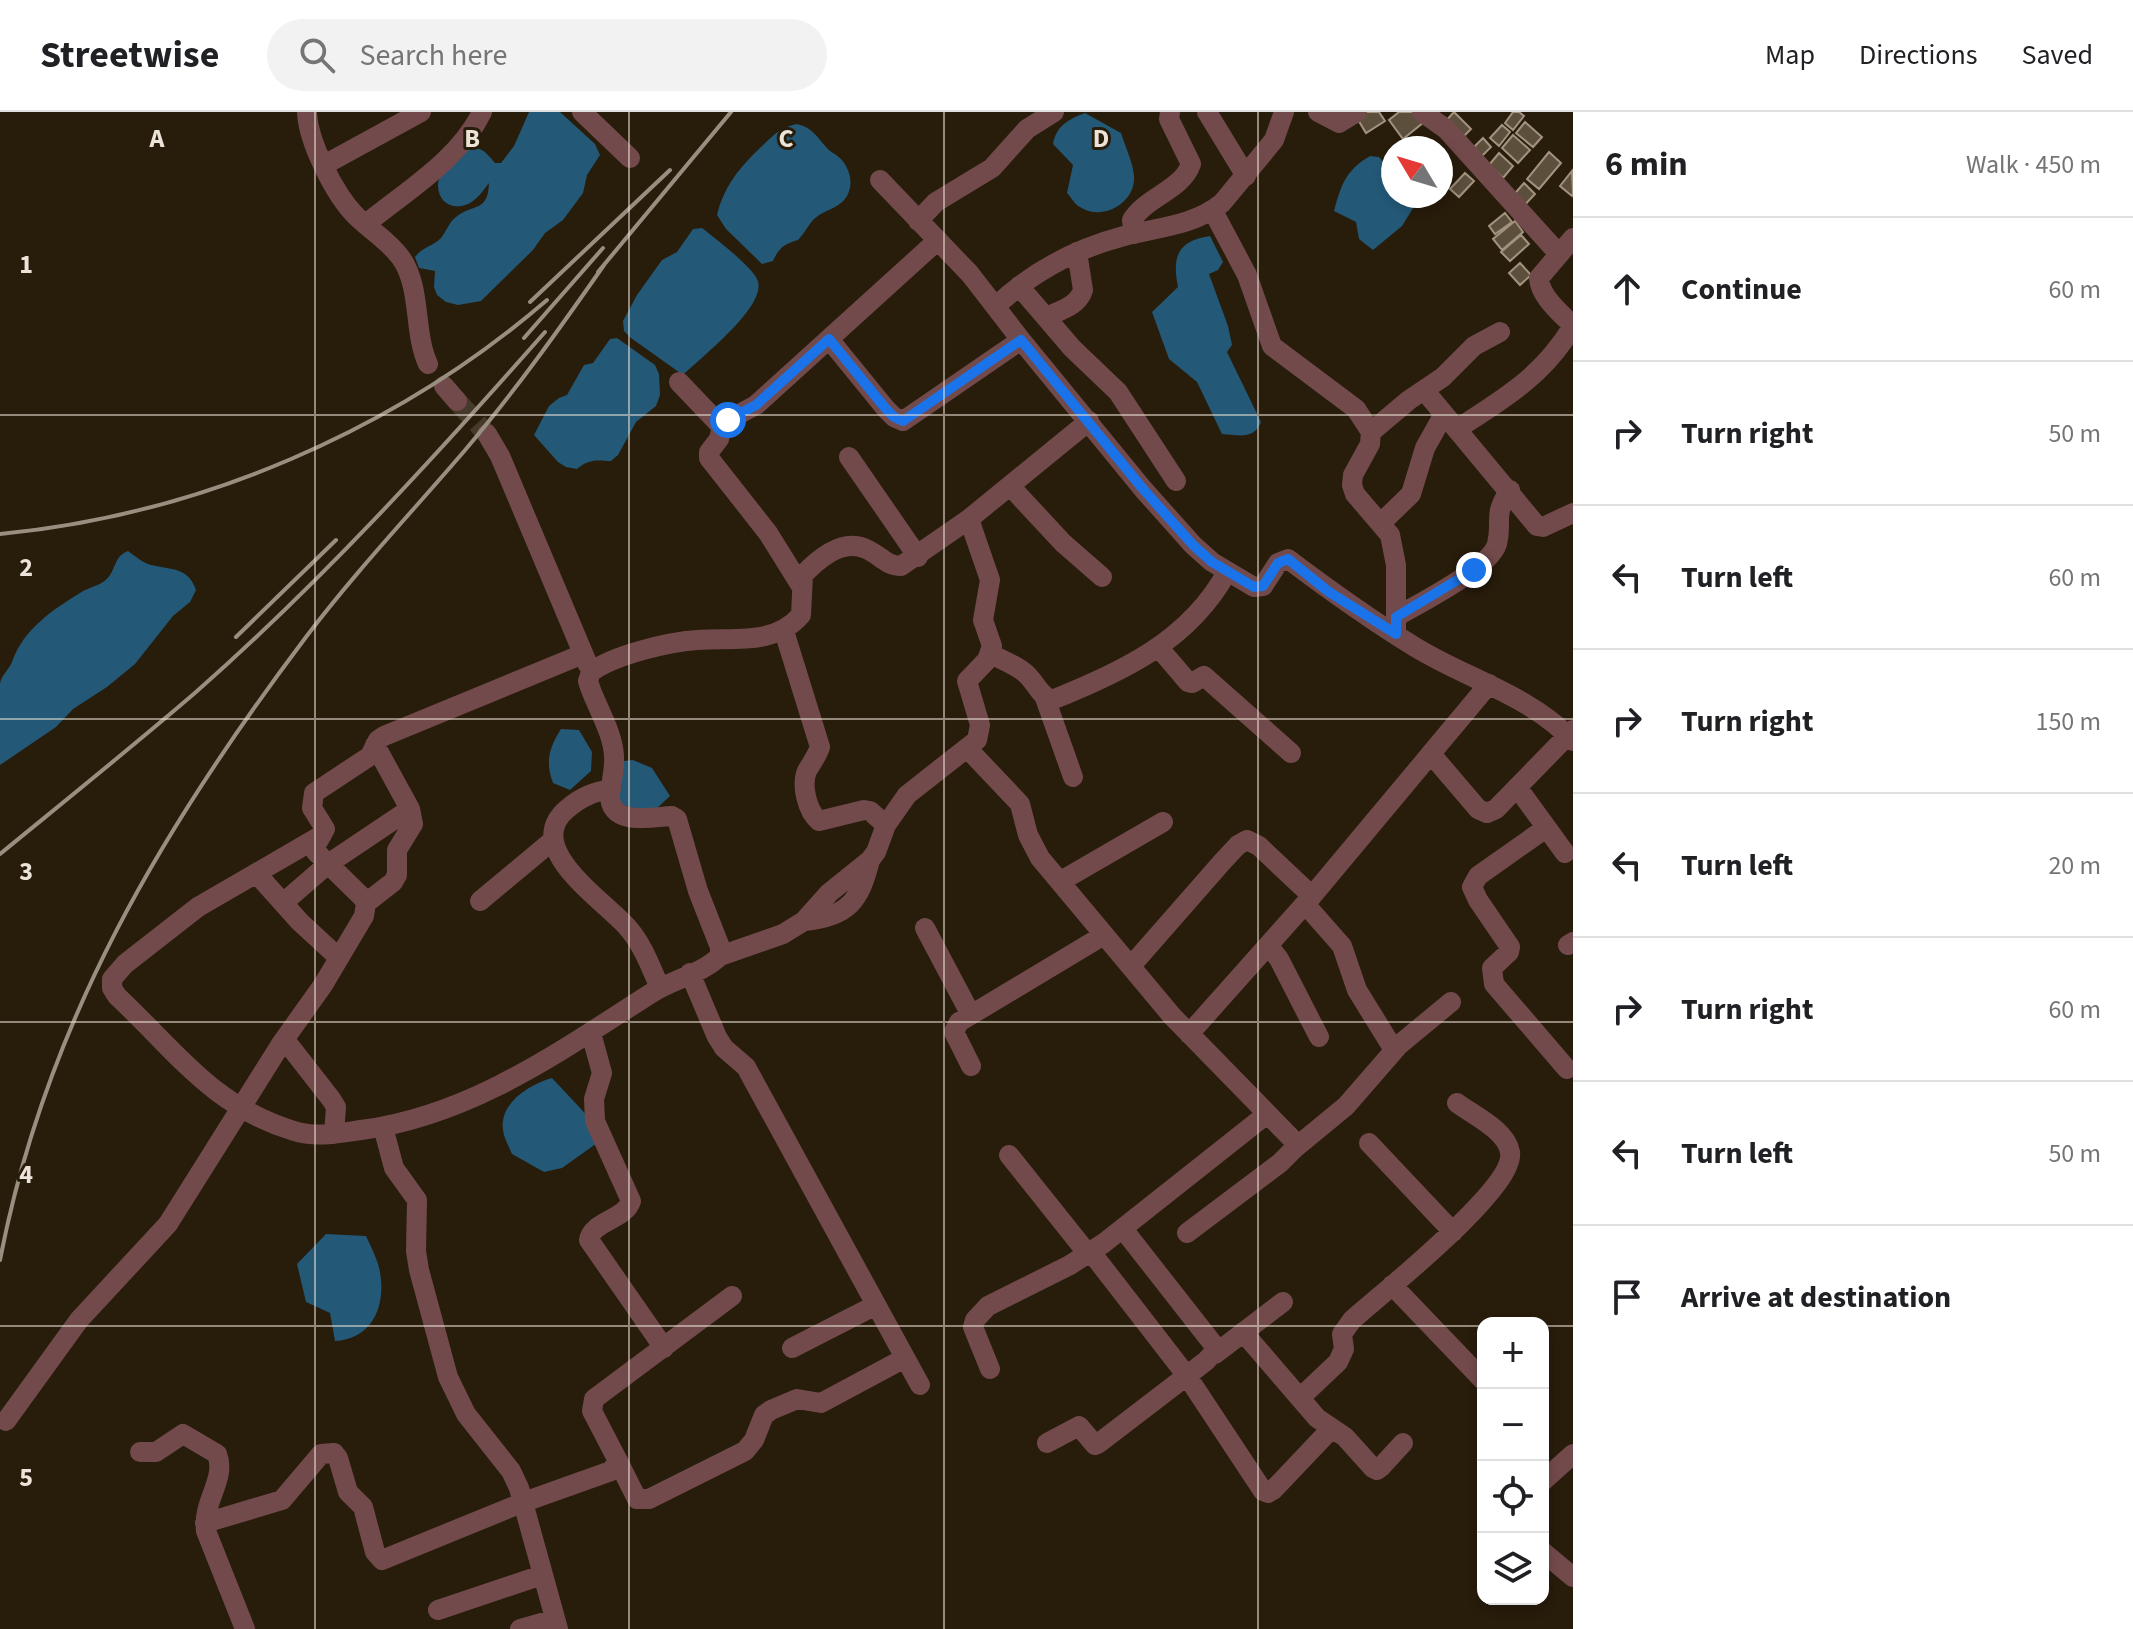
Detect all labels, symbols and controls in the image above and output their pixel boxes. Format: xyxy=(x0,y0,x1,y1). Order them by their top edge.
search box xyxy=(267,19,827,91)
text: Streetwise xyxy=(40,28,219,82)
icon: search xyxy=(295,33,339,77)
text: Search here xyxy=(359,34,507,77)
text: Map xyxy=(1765,35,1815,75)
text: Directions xyxy=(1859,35,1978,75)
text: Saved xyxy=(2022,35,2093,75)
text: A xyxy=(149,120,166,157)
text: B xyxy=(464,120,480,157)
text: C xyxy=(778,120,794,157)
text: D xyxy=(1093,120,1109,157)
north arrow xyxy=(1381,136,1453,208)
text: 6 min xyxy=(1605,140,1688,189)
text: Walk · 450 m xyxy=(1966,146,2101,183)
text: 1 xyxy=(19,246,33,283)
icon: ahead xyxy=(1605,267,1649,311)
text: Continue xyxy=(1681,268,1802,311)
text: 60 m xyxy=(2048,271,2101,308)
route start xyxy=(710,402,746,438)
icon: right xyxy=(1605,411,1649,455)
text: Turn right xyxy=(1681,412,1813,455)
text: 50 m xyxy=(2048,415,2101,452)
text: 2 xyxy=(19,549,33,586)
route end xyxy=(1456,552,1492,588)
icon: left xyxy=(1605,555,1649,599)
text: Turn left xyxy=(1681,556,1793,599)
text: 60 m xyxy=(2048,559,2101,596)
icon: right xyxy=(1605,699,1649,743)
text: Turn right xyxy=(1681,700,1813,743)
text: 150 m xyxy=(2035,703,2101,740)
icon: left xyxy=(1605,843,1649,887)
text: Turn left xyxy=(1681,844,1793,887)
text: 20 m xyxy=(2048,847,2101,884)
text: 3 xyxy=(19,853,33,890)
icon: right xyxy=(1605,987,1649,1031)
text: Turn right xyxy=(1681,988,1813,1031)
text: 60 m xyxy=(2048,991,2101,1028)
icon: left xyxy=(1605,1131,1649,1175)
text: Turn left xyxy=(1681,1132,1793,1175)
text: 50 m xyxy=(2048,1135,2101,1172)
text: 4 xyxy=(19,1156,33,1193)
icon: arrive xyxy=(1605,1275,1649,1319)
text: Arrive at destination xyxy=(1681,1276,1951,1319)
map controls xyxy=(1477,1317,1549,1605)
button: + xyxy=(1477,1317,1549,1389)
button: − xyxy=(1477,1389,1549,1461)
text: 5 xyxy=(19,1459,33,1496)
button: locate xyxy=(1477,1461,1549,1533)
button: layers xyxy=(1477,1533,1549,1605)

